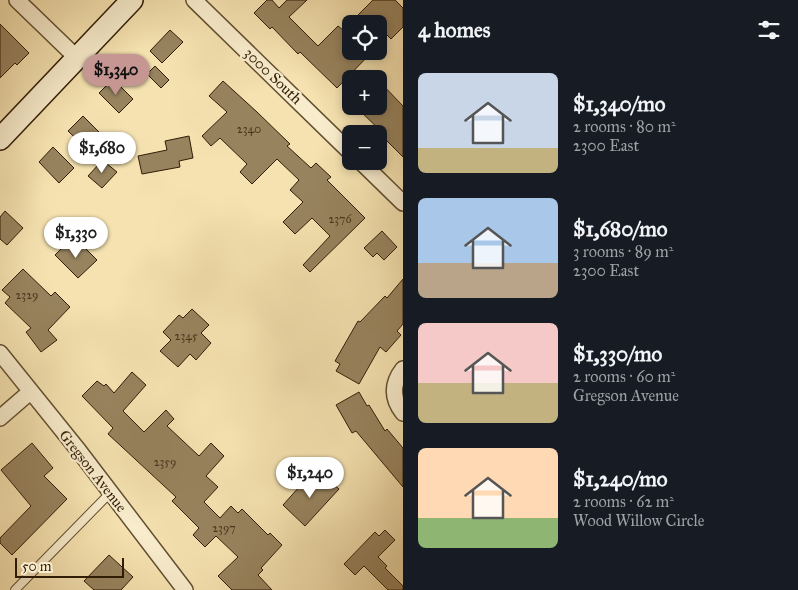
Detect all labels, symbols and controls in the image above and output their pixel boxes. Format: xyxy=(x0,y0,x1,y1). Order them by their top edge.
map controls xyxy=(342,15,387,170)
button: locate xyxy=(342,15,387,60)
icon: filters xyxy=(755,16,783,44)
text: 4 homes xyxy=(418,17,490,43)
street label: 3000 South xyxy=(240,44,306,108)
pin: $1,340 xyxy=(75,54,157,96)
text: $1,340 xyxy=(94,60,138,79)
button: + xyxy=(342,70,387,115)
text: $1,340/mo xyxy=(573,91,666,117)
icon: home xyxy=(458,93,518,153)
text: 2 rooms · 80 m² xyxy=(573,117,676,136)
house number: 2340 xyxy=(237,122,261,136)
button: − xyxy=(342,125,387,170)
pin: $1,680 xyxy=(61,132,143,174)
text: 2300 East xyxy=(573,136,639,155)
text: $1,680 xyxy=(79,138,125,157)
house number: 2376 xyxy=(328,212,352,226)
pin: $1,330 xyxy=(35,216,117,259)
text: $1,680/mo xyxy=(573,216,667,242)
icon: home xyxy=(458,218,518,278)
text: $1,330 xyxy=(55,223,97,242)
text: 3 rooms · 89 m² xyxy=(573,242,673,261)
text: 2300 East xyxy=(573,261,639,280)
house number: 2329 xyxy=(15,288,39,302)
house number: 2345 xyxy=(175,329,198,343)
text: $1,330/mo xyxy=(573,341,662,367)
icon: home xyxy=(458,343,518,403)
text: 2 rooms · 60 m² xyxy=(573,367,675,386)
text: Gregson Avenue xyxy=(573,386,679,405)
street label: Gregson Avenue xyxy=(55,426,131,516)
house number: 2359 xyxy=(154,455,176,469)
pin: $1,240 xyxy=(269,456,351,499)
text: $1,240 xyxy=(287,463,333,482)
text: $1,240/mo xyxy=(573,466,668,492)
icon: home xyxy=(458,468,518,528)
text: 2 rooms · 62 m² xyxy=(573,492,674,511)
text: Wood Willow Circle xyxy=(573,511,705,530)
house number: 2397 xyxy=(212,521,236,535)
scale bar xyxy=(15,555,124,578)
text: 50 m xyxy=(22,558,51,575)

